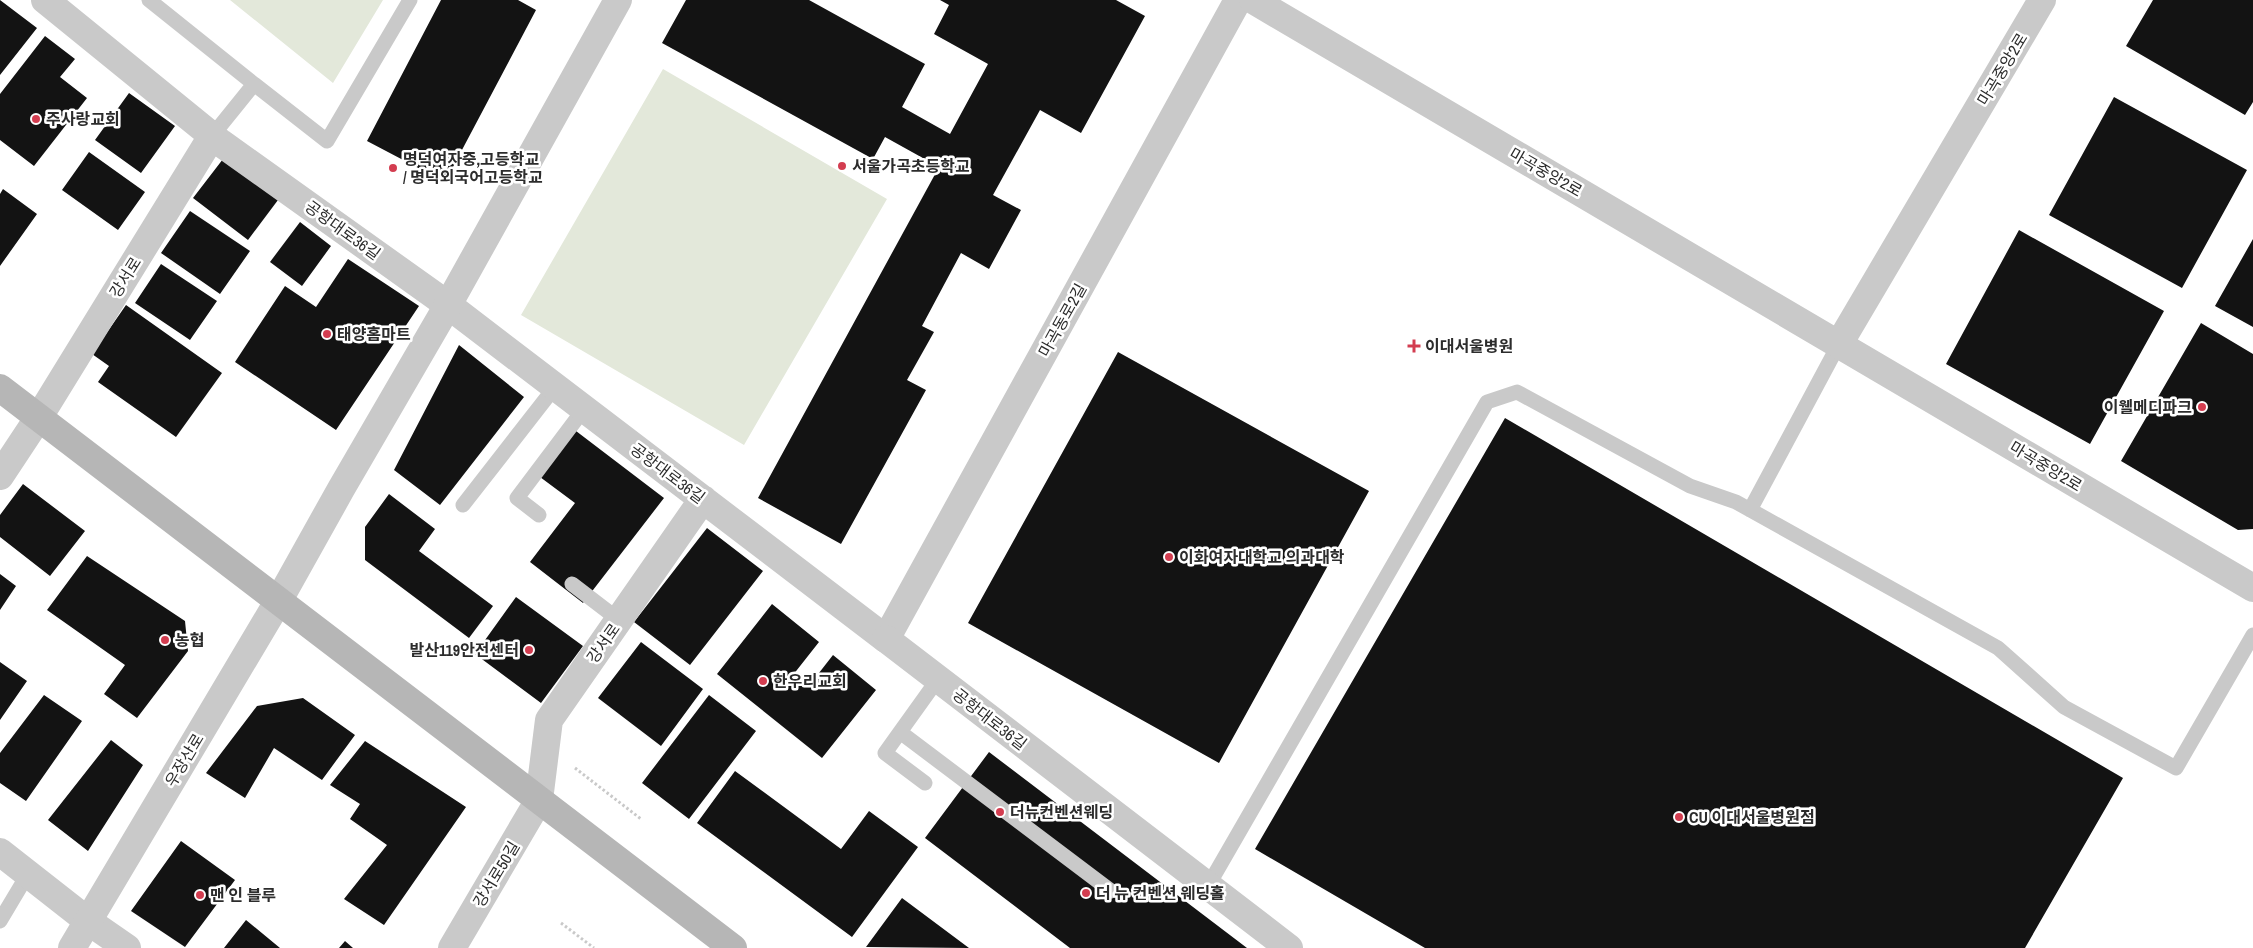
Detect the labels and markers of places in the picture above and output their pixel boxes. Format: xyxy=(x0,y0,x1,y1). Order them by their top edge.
place label: 주사랑교회 xyxy=(46,108,120,130)
marker: 주사랑교회 xyxy=(30,113,42,125)
place label: 명덕여자중,고등학교 / 명덕외국어고등학교 xyxy=(403,148,543,188)
place label: 서울가곡초등학교 xyxy=(852,155,970,177)
marker: 서울가곡초등학교 xyxy=(836,160,848,172)
marker: 명덕여자중,고등학교 / 명덕외국어고등학교 xyxy=(387,162,399,174)
place label: 태양홈마트 xyxy=(337,323,411,345)
marker: 태양홈마트 xyxy=(321,328,333,340)
place label: 이대서울병원 xyxy=(1425,335,1513,357)
marker: 이대서울병원 xyxy=(1407,339,1421,353)
place label: 이웰메디파크 xyxy=(2104,396,2192,418)
marker: 이웰메디파크 xyxy=(2196,401,2208,413)
place label: 이화여자대학교 의과대학 xyxy=(1179,546,1345,568)
marker: 이화여자대학교 의과대학 xyxy=(1163,551,1175,563)
place label: 농협 xyxy=(175,629,204,651)
marker: 농협 xyxy=(159,634,171,646)
place label: 발산119안전센터 xyxy=(410,639,519,661)
marker: 발산119안전센터 xyxy=(523,644,535,656)
place label: 한우리교회 xyxy=(773,670,847,692)
marker: 한우리교회 xyxy=(757,675,769,687)
place label: 더뉴컨벤션웨딩 xyxy=(1010,801,1113,823)
marker: 더뉴컨벤션웨딩 xyxy=(994,806,1006,818)
place label: CU 이대서울병원점 xyxy=(1689,806,1815,828)
marker: CU 이대서울병원점 xyxy=(1673,811,1685,823)
place label: 더 뉴 컨벤션 웨딩홀 xyxy=(1096,882,1225,904)
place label: 맨 인 블루 xyxy=(210,884,276,906)
marker: 더 뉴 컨벤션 웨딩홀 xyxy=(1080,887,1092,899)
marker: 맨 인 블루 xyxy=(194,889,206,901)

